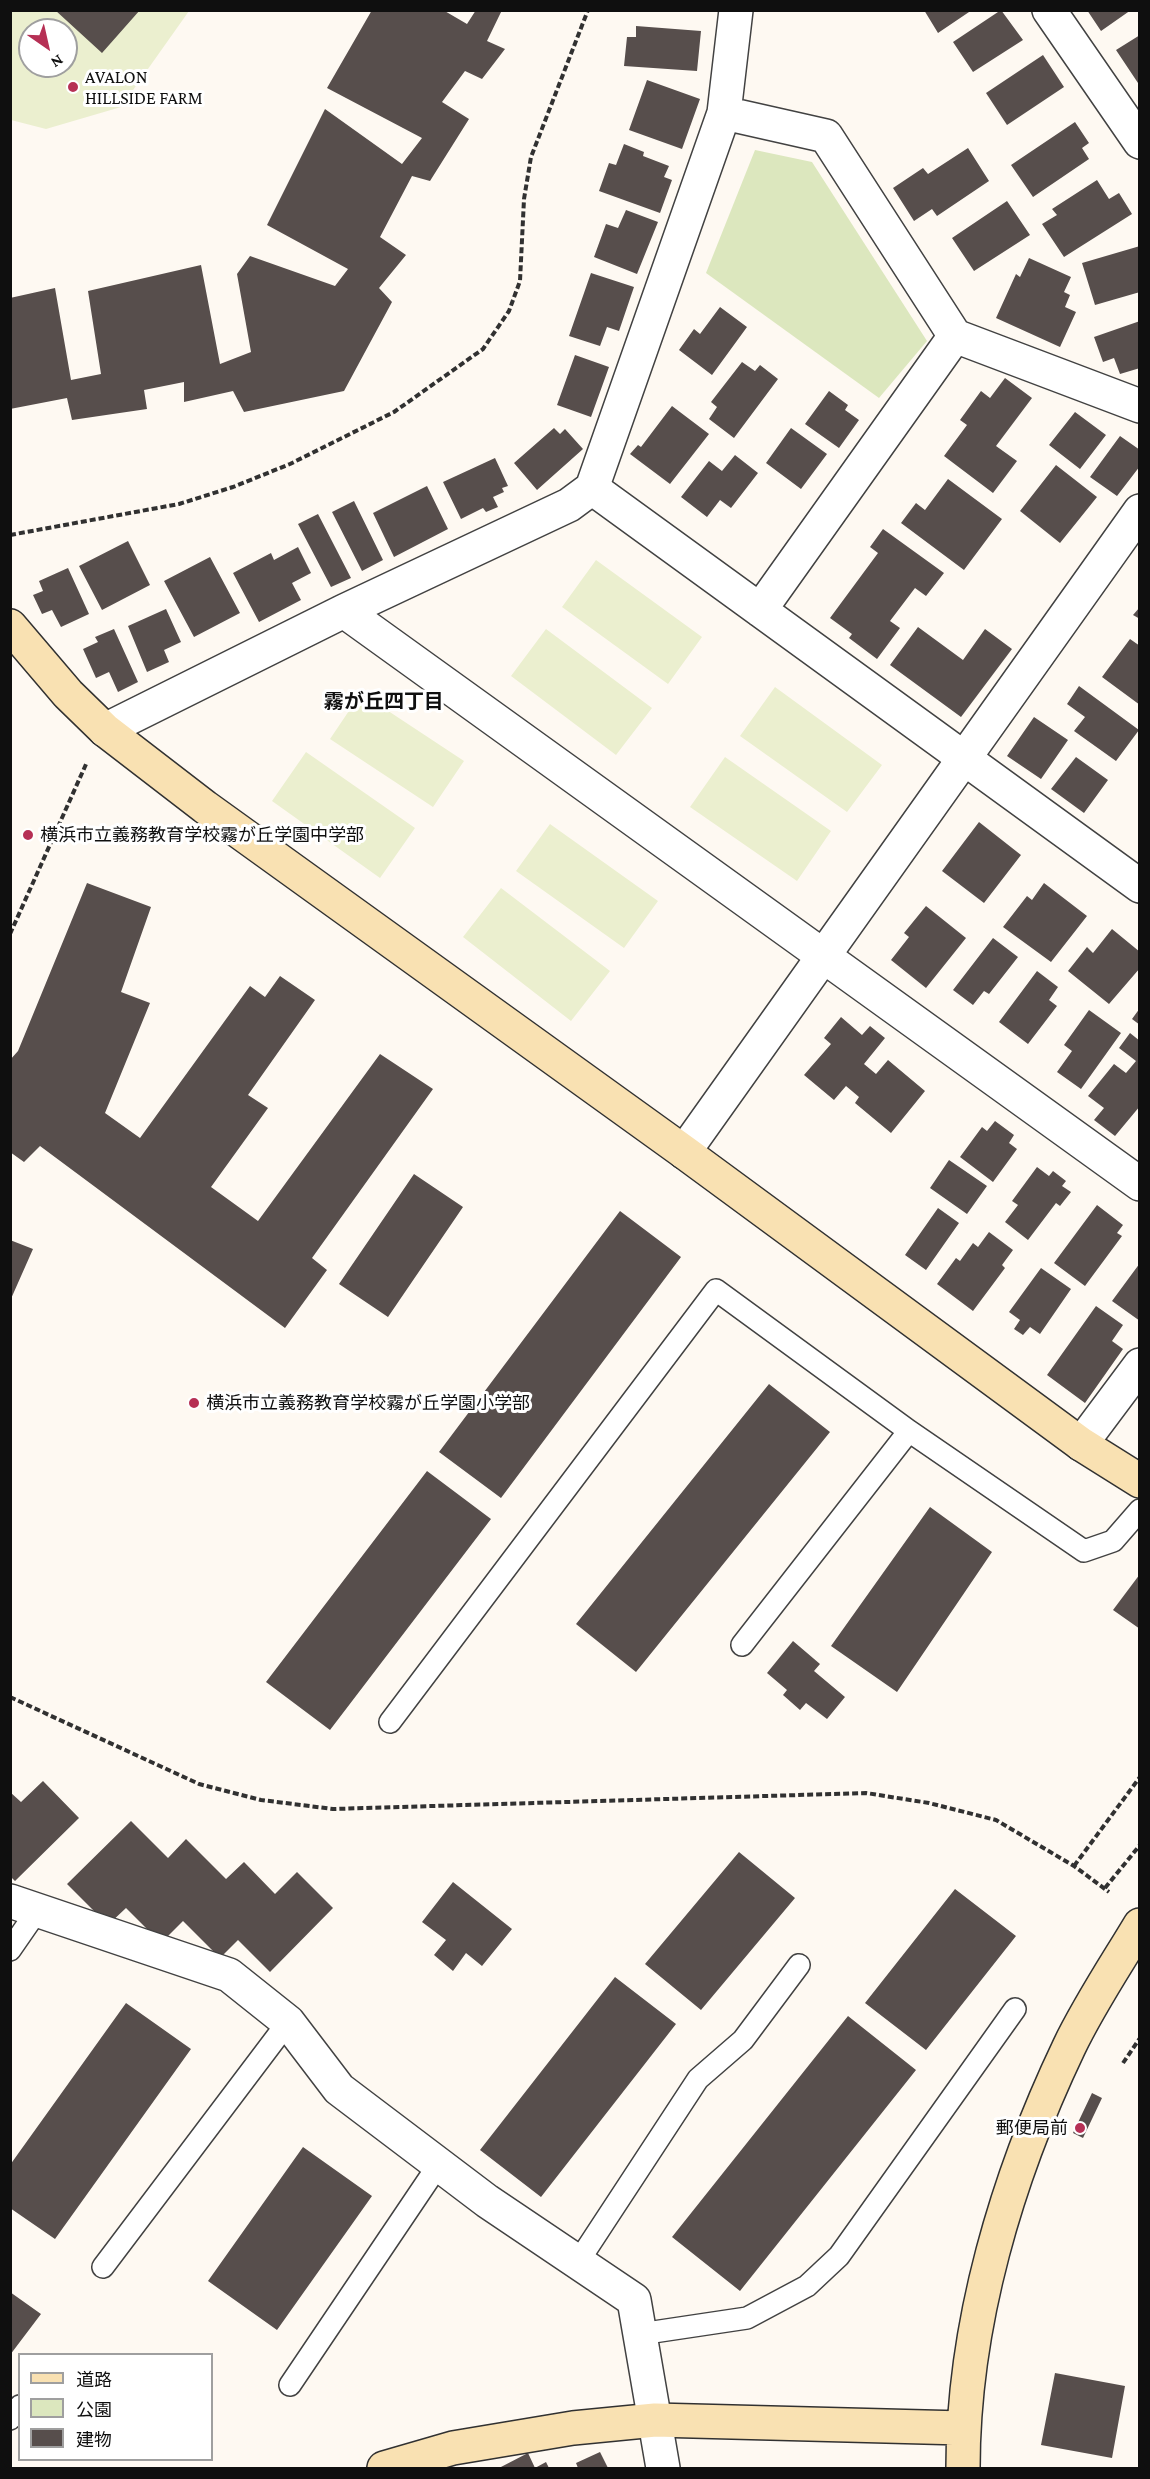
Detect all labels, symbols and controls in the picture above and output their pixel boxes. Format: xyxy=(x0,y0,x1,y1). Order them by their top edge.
north arrow xyxy=(18,18,78,78)
text: N xyxy=(48,52,67,72)
place label: AVALON HILLSIDE FARM xyxy=(85,66,203,109)
marker: AVALON HILLSIDE FARM xyxy=(66,80,80,94)
district label: 霧が丘四丁目 xyxy=(324,690,444,714)
place label: 横浜市立義務教育学校霧が丘学園中学部 xyxy=(40,824,364,846)
marker: 横浜市立義務教育学校霧が丘学園中学部 xyxy=(21,828,35,842)
place label: 横浜市立義務教育学校霧が丘学園小学部 xyxy=(206,1392,530,1414)
marker: 横浜市立義務教育学校霧が丘学園小学部 xyxy=(187,1396,201,1410)
place label: 郵便局前 xyxy=(996,2117,1068,2139)
marker: 郵便局前 xyxy=(1073,2121,1087,2135)
legend xyxy=(18,2353,213,2461)
text: 道路 xyxy=(76,2370,112,2390)
text: 公園 xyxy=(76,2400,112,2420)
text: 建物 xyxy=(76,2430,112,2450)

